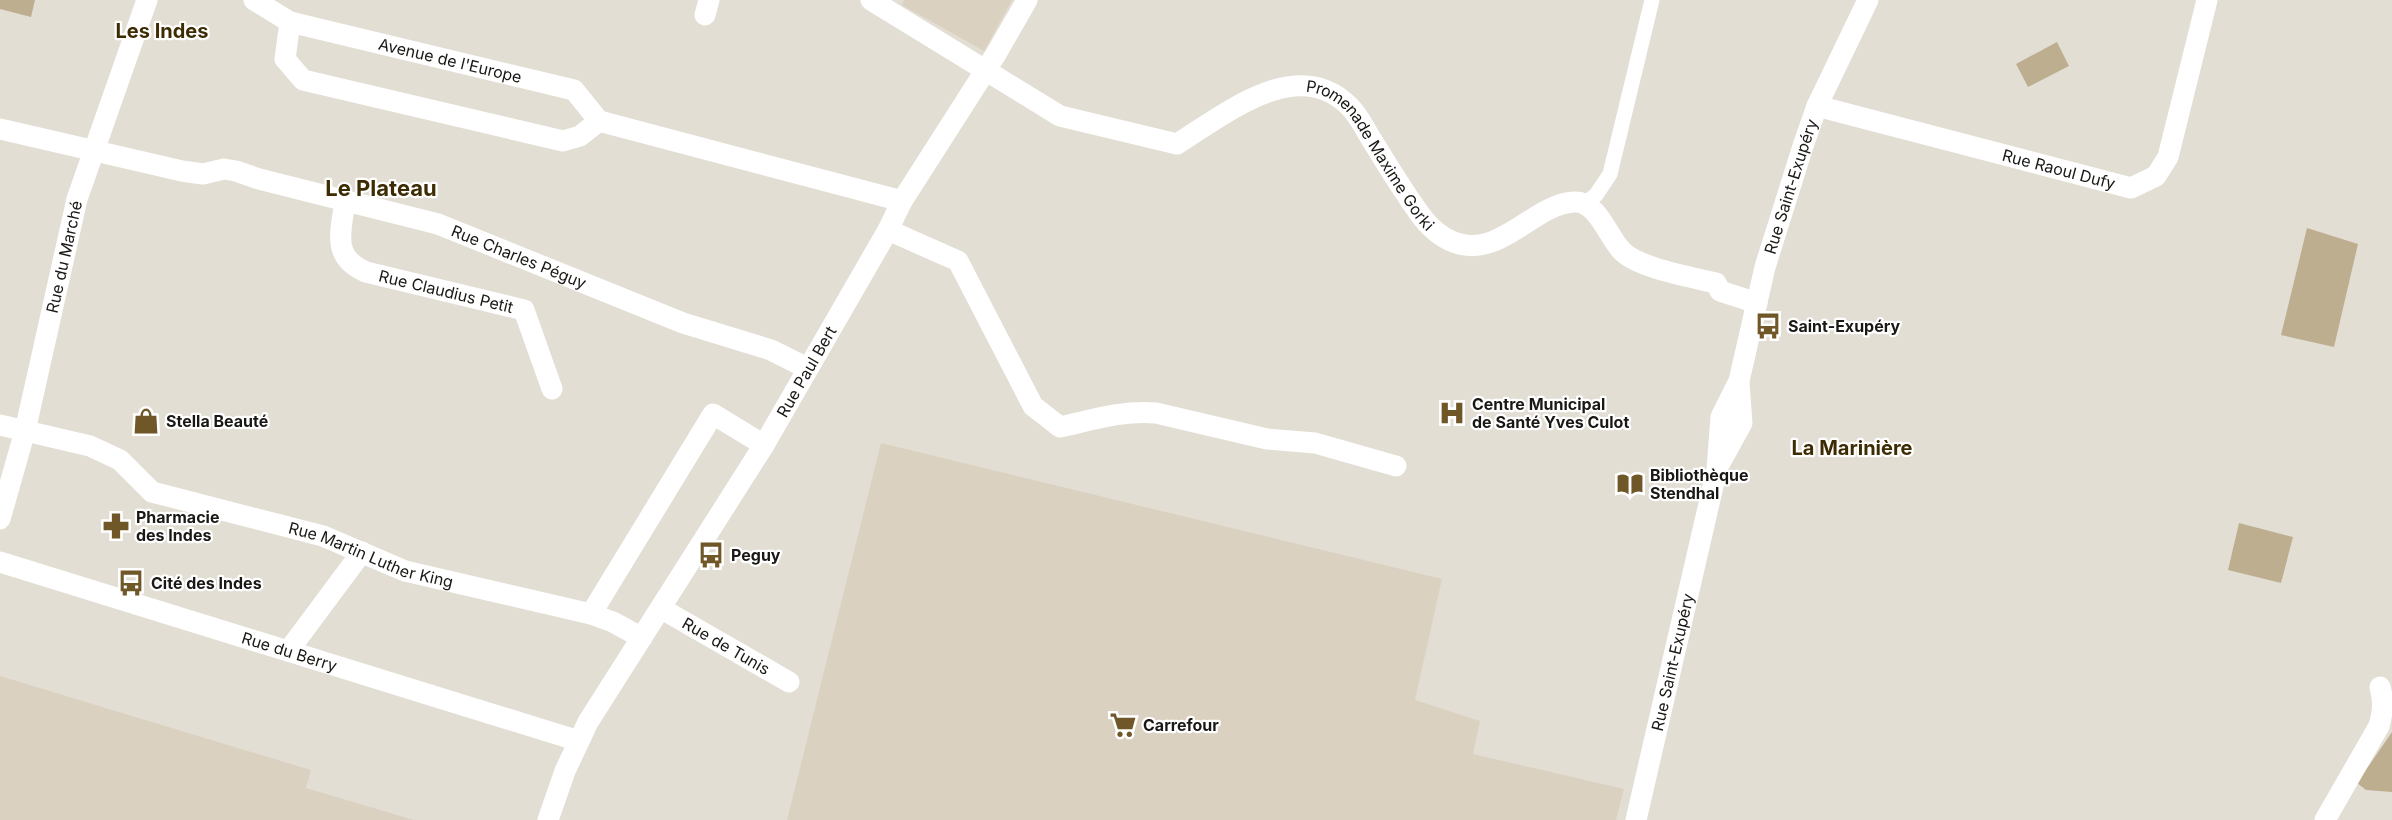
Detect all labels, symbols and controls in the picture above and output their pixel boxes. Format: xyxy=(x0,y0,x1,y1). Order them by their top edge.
district label: Les Indes xyxy=(116,19,208,43)
street label: Avenue de l'Europe xyxy=(377,34,524,87)
street label: Promenade Maxime Gorki xyxy=(1305,76,1439,235)
street label: Rue Saint-Exupéry xyxy=(1760,116,1822,257)
street label: Rue Raoul Dufy xyxy=(2000,145,2118,194)
district label: Le Plateau xyxy=(325,175,437,201)
street label: Rue du Marché xyxy=(42,199,86,315)
street label: Rue Charles Péguy xyxy=(449,220,589,293)
street label: Rue Claudius Petit xyxy=(377,265,515,317)
bus stop icon: Saint-Exupéry xyxy=(1753,311,1783,341)
place label: Saint-Exupéry xyxy=(1788,316,1900,336)
street label: Rue Paul Bert xyxy=(772,322,841,421)
place label: Centre Municipal de Santé Yves Culot xyxy=(1472,394,1629,432)
hospital icon: Centre Municipal de Santé Yves Culot xyxy=(1437,398,1467,428)
shop icon: Stella Beauté xyxy=(131,406,161,436)
place label: Stella Beauté xyxy=(166,411,268,431)
district label: La Marinière xyxy=(1792,436,1913,460)
place label: Bibliothèque Stendhal xyxy=(1650,465,1748,503)
library icon: Bibliothèque Stendhal xyxy=(1615,469,1645,499)
place label: Pharmacie des Indes xyxy=(136,507,219,545)
pharmacy icon: Pharmacie des Indes xyxy=(101,511,131,541)
street label: Rue Martin Luther King xyxy=(286,518,455,592)
bus stop icon: Peguy xyxy=(696,540,726,570)
place label: Peguy xyxy=(731,545,781,565)
bus stop icon: Cité des Indes xyxy=(116,568,146,598)
place label: Cité des Indes xyxy=(151,573,262,593)
street label: Rue Saint-Exupéry xyxy=(1647,591,1698,733)
street label: Rue de Tunis xyxy=(679,613,773,679)
street label: Rue du Berry xyxy=(239,627,340,676)
supermarket icon: Carrefour xyxy=(1108,710,1138,740)
place label: Carrefour xyxy=(1143,715,1219,735)

